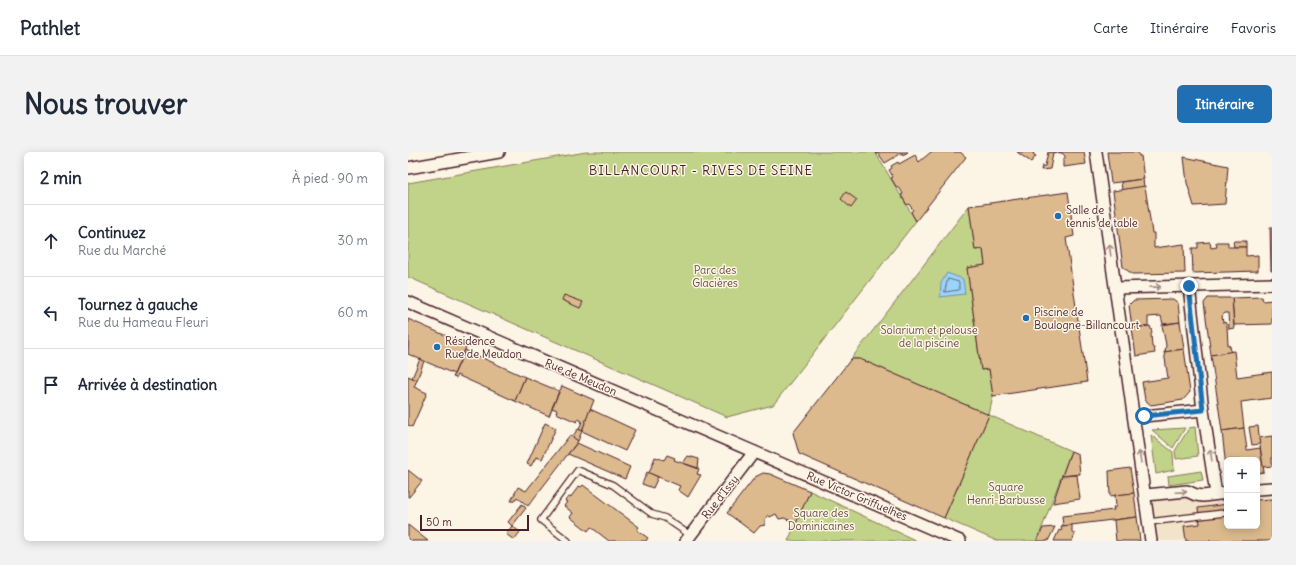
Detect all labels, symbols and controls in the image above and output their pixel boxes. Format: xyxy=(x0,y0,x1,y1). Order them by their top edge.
text: Pathlet xyxy=(20,16,80,40)
text: Carte xyxy=(1093,19,1128,37)
text: Itinéraire xyxy=(1150,19,1209,37)
text: Favoris xyxy=(1231,19,1276,37)
button: Itinéraire xyxy=(1177,85,1272,123)
text: Nous trouver xyxy=(24,86,187,122)
district label: BILLANCOURT - RIVES DE SEINE xyxy=(589,162,813,179)
text: 2 min xyxy=(40,167,82,189)
text: À pied · 90 m xyxy=(292,170,368,187)
place label: Salle de tennis de table xyxy=(1066,203,1138,230)
marker: Salle de tennis de table xyxy=(1053,211,1063,221)
text: Continuez xyxy=(78,223,146,242)
icon: ahead xyxy=(40,230,62,252)
text: 30 m xyxy=(338,232,368,249)
text: Rue du Marché xyxy=(78,242,166,259)
one-way arrow xyxy=(1106,244,1114,257)
park label: Parc des Glacières xyxy=(692,263,738,290)
route end xyxy=(1180,277,1198,295)
one-way arrow xyxy=(1148,283,1161,291)
text: Tournez à gauche xyxy=(78,295,198,314)
icon: left xyxy=(40,302,62,324)
text: 60 m xyxy=(337,304,368,321)
place label: Piscine de Boulogne-Billancourt xyxy=(1034,305,1139,332)
marker: Piscine de Boulogne-Billancourt xyxy=(1021,313,1031,323)
text: Rue du Hameau Fleuri xyxy=(78,314,208,331)
park label: Solarium et pelouse de la piscine xyxy=(880,323,978,350)
place label: Résidence Rue de Meudon xyxy=(445,334,522,361)
marker: Résidence Rue de Meudon xyxy=(432,342,442,352)
street label: Rue de Meudon xyxy=(543,356,619,398)
icon: arrive xyxy=(40,374,62,396)
text: Arrivée à destination xyxy=(78,375,217,394)
route start xyxy=(1135,407,1153,425)
one-way arrow xyxy=(1207,449,1215,462)
one-way arrow xyxy=(1136,451,1144,464)
map controls xyxy=(1224,457,1260,529)
button: + xyxy=(1224,457,1260,493)
street label: Rue Victor Griffuelhes xyxy=(805,468,909,524)
street label: Rue d'Issy xyxy=(699,472,741,522)
park label: Square Henri-Barbusse xyxy=(967,480,1045,507)
one-way arrow xyxy=(1174,489,1187,496)
button: − xyxy=(1224,493,1260,529)
park label: Square des Dominicaines xyxy=(788,506,854,533)
scale bar xyxy=(420,513,529,532)
text: 50 m xyxy=(426,515,452,529)

